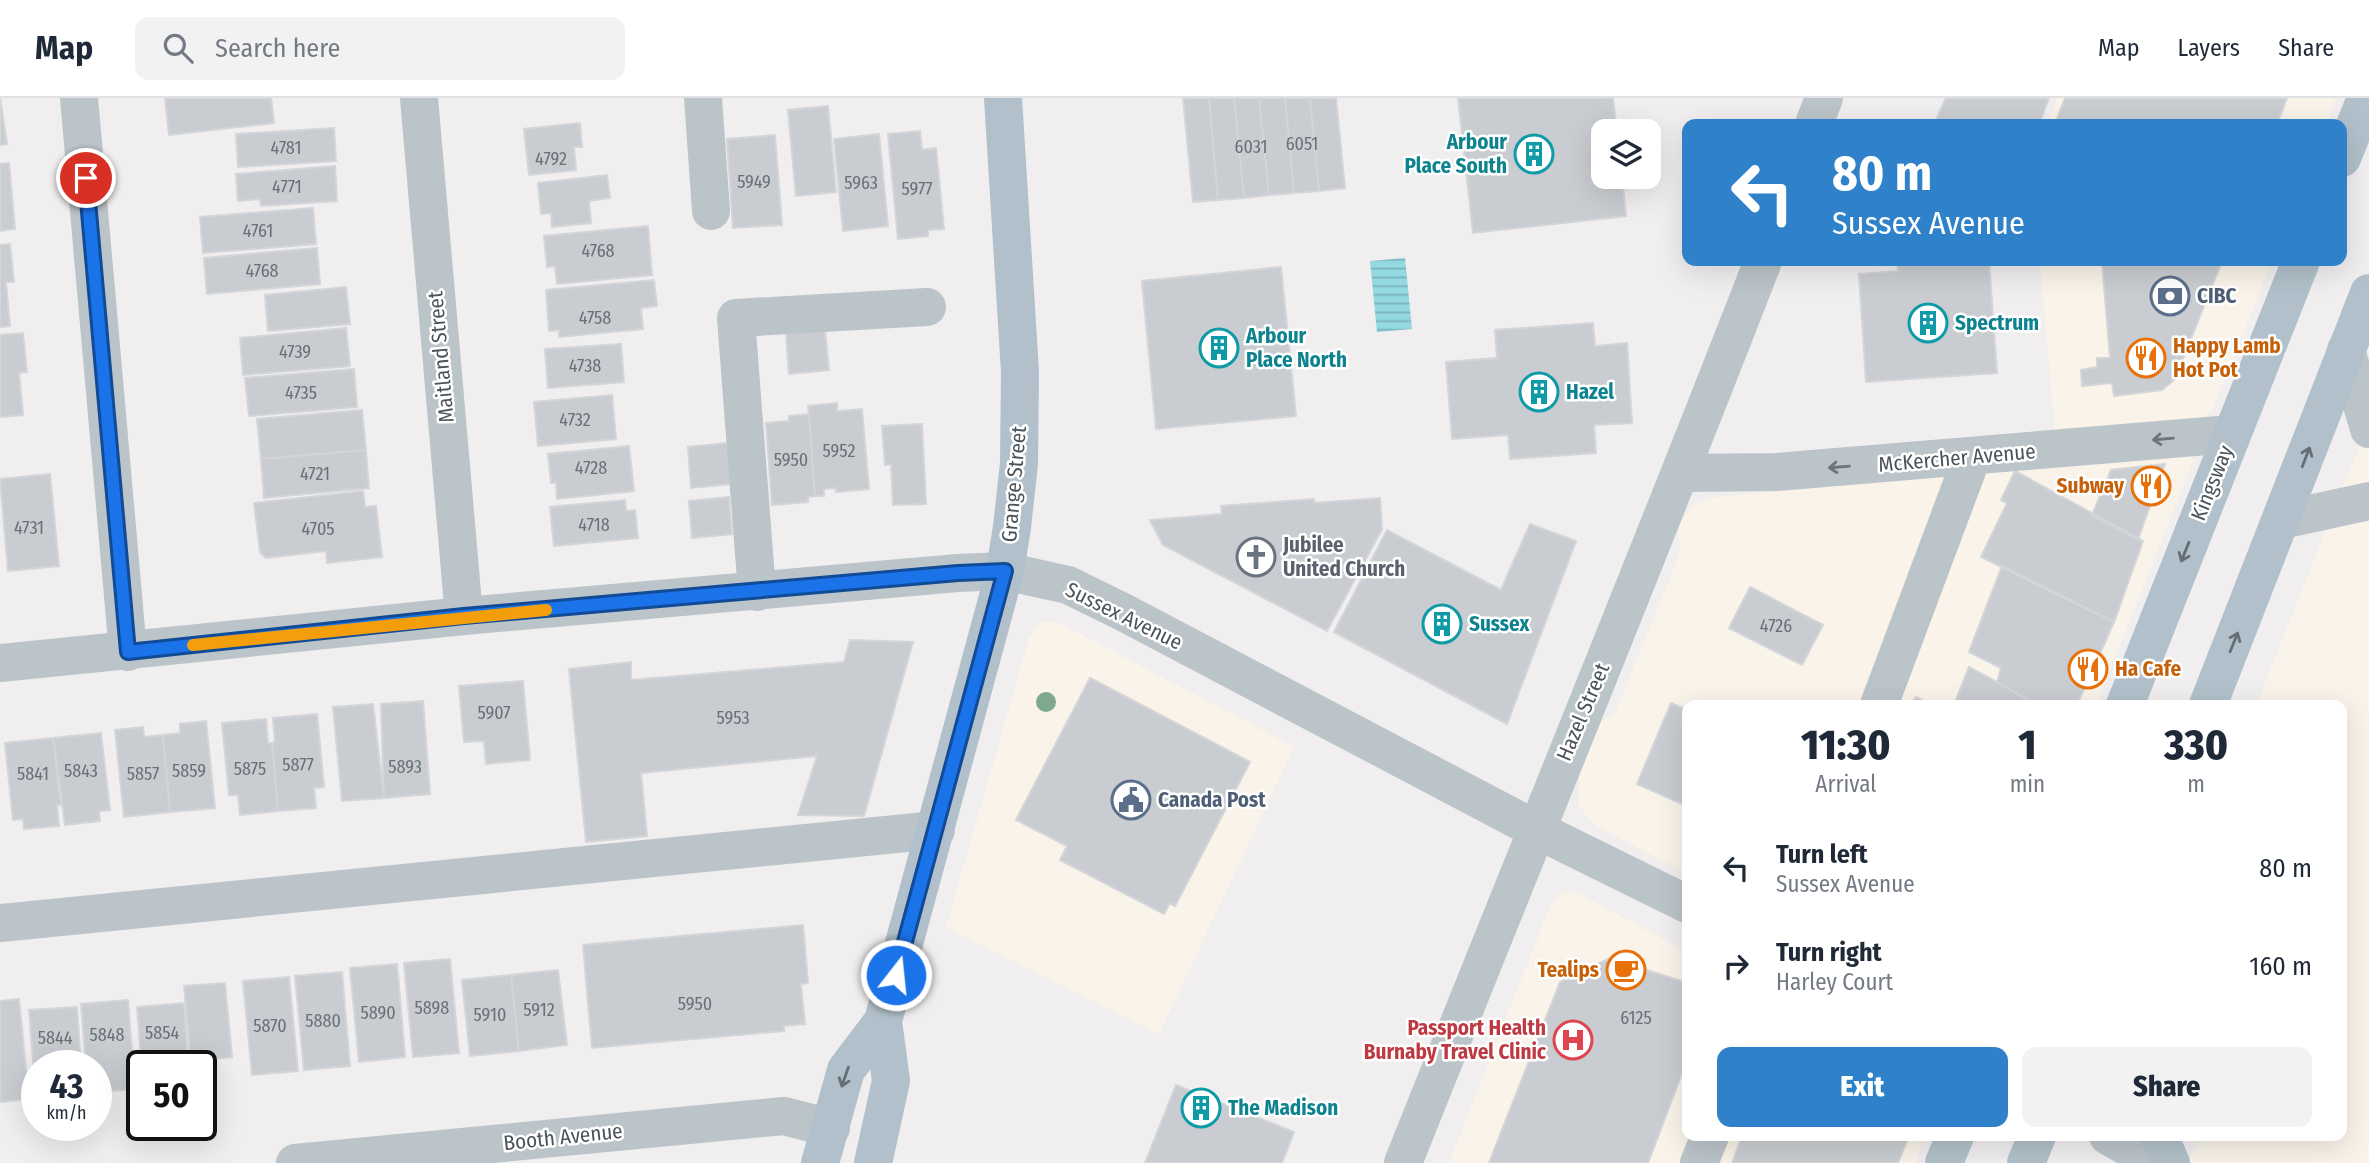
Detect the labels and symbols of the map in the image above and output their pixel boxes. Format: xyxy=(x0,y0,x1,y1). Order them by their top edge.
place label: Arbour Place South xyxy=(1405,129,1507,179)
house number: 6051 xyxy=(1286,133,1318,155)
building icon: Arbour Place South xyxy=(1513,133,1555,175)
house number: 6031 xyxy=(1235,136,1267,158)
house number: 4781 xyxy=(271,137,301,159)
pin xyxy=(56,148,116,208)
house number: 4792 xyxy=(535,148,567,170)
house number: 5949 xyxy=(737,171,771,193)
house number: 5963 xyxy=(844,172,878,194)
house number: 4771 xyxy=(272,176,302,198)
house number: 5977 xyxy=(901,178,933,200)
house number: 4761 xyxy=(243,220,273,242)
house number: 4768 xyxy=(581,240,615,262)
house number: 4768 xyxy=(245,260,279,282)
bank icon: CIBC xyxy=(2149,275,2191,317)
place label: CIBC xyxy=(2197,283,2236,309)
street label: Maitland Street xyxy=(422,290,460,424)
building icon: Spectrum xyxy=(1907,302,1949,344)
house number: 4758 xyxy=(579,307,611,329)
place label: Spectrum xyxy=(1955,310,2039,336)
place label: Arbour Place North xyxy=(1245,323,1347,373)
building icon: Arbour Place North xyxy=(1198,327,1240,369)
place label: Happy Lamb Hot Pot xyxy=(2173,333,2281,383)
restaurant icon: Happy Lamb Hot Pot xyxy=(2125,337,2167,379)
house number: 4739 xyxy=(279,341,311,363)
house number: 4738 xyxy=(569,355,601,377)
building icon: Hazel xyxy=(1518,371,1560,413)
place label: Hazel xyxy=(1566,379,1614,405)
house number: 4735 xyxy=(285,382,317,404)
house number: 4732 xyxy=(559,409,591,431)
street label: Grange Street xyxy=(996,425,1032,543)
one-way arrow xyxy=(2153,433,2175,446)
street label: McKercher Avenue xyxy=(1877,438,2037,478)
house number: 5952 xyxy=(823,440,855,462)
street label: Kingsway xyxy=(2185,441,2239,524)
one-way arrow xyxy=(2301,446,2314,468)
house number: 5950 xyxy=(774,449,808,471)
house number: 4728 xyxy=(575,457,607,479)
one-way arrow xyxy=(1828,461,1851,474)
house number: 4721 xyxy=(300,463,330,485)
restaurant icon: Subway xyxy=(2130,465,2172,507)
place label: Subway xyxy=(2057,473,2125,499)
house number: 4718 xyxy=(578,514,610,536)
house number: 4731 xyxy=(14,517,44,539)
house number: 4705 xyxy=(301,518,335,540)
place label: Jubilee United Church xyxy=(1282,532,1405,582)
church icon: Jubilee United Church xyxy=(1235,536,1277,578)
one-way arrow xyxy=(2177,540,2190,562)
street label: Sussex Avenue xyxy=(1061,577,1187,655)
building icon: Sussex xyxy=(1421,603,1463,645)
place label: Sussex xyxy=(1469,611,1530,637)
house number: 4726 xyxy=(1760,615,1792,637)
one-way arrow xyxy=(2228,631,2241,653)
restaurant icon: Ha Cafe xyxy=(2067,648,2109,690)
place label: Ha Cafe xyxy=(2115,656,2181,682)
street label: Hazel Street xyxy=(1551,659,1615,765)
house number: 5907 xyxy=(477,702,511,724)
house number: 5953 xyxy=(717,707,750,729)
house number: 5877 xyxy=(282,754,314,776)
house number: 5893 xyxy=(388,756,422,778)
house number: 5875 xyxy=(234,758,266,780)
house number: 5843 xyxy=(64,760,98,782)
house number: 5859 xyxy=(172,760,206,782)
house number: 5841 xyxy=(17,763,49,785)
house number: 5857 xyxy=(127,763,159,785)
public building icon: Canada Post xyxy=(1110,779,1152,821)
place label: Canada Post xyxy=(1158,787,1266,813)
position arrow xyxy=(859,938,933,1012)
cafe icon: Tealips xyxy=(1605,949,1647,991)
place label: Tealips xyxy=(1537,957,1599,983)
house number: 5950 xyxy=(678,993,712,1015)
house number: 5898 xyxy=(415,997,449,1019)
house number: 5912 xyxy=(523,999,555,1021)
house number: 5890 xyxy=(360,1002,396,1024)
house number: 5910 xyxy=(474,1004,506,1026)
house number: 6125 xyxy=(1620,1007,1652,1029)
house number: 5880 xyxy=(305,1010,341,1032)
house number: 5870 xyxy=(253,1015,287,1037)
place label: Passport Health Burnaby Travel Clinic xyxy=(1364,1015,1547,1065)
hospital icon: Passport Health Burnaby Travel Clinic xyxy=(1552,1019,1594,1061)
house number: 5854 xyxy=(145,1022,179,1044)
house number: 5848 xyxy=(90,1024,124,1046)
house number: 5844 xyxy=(38,1027,73,1049)
speed limit sign: 50 xyxy=(126,1050,217,1141)
one-way arrow xyxy=(838,1066,850,1088)
building icon: The Madison xyxy=(1180,1087,1222,1129)
place label: The Madison xyxy=(1228,1095,1338,1121)
street label: Booth Avenue xyxy=(502,1118,624,1156)

